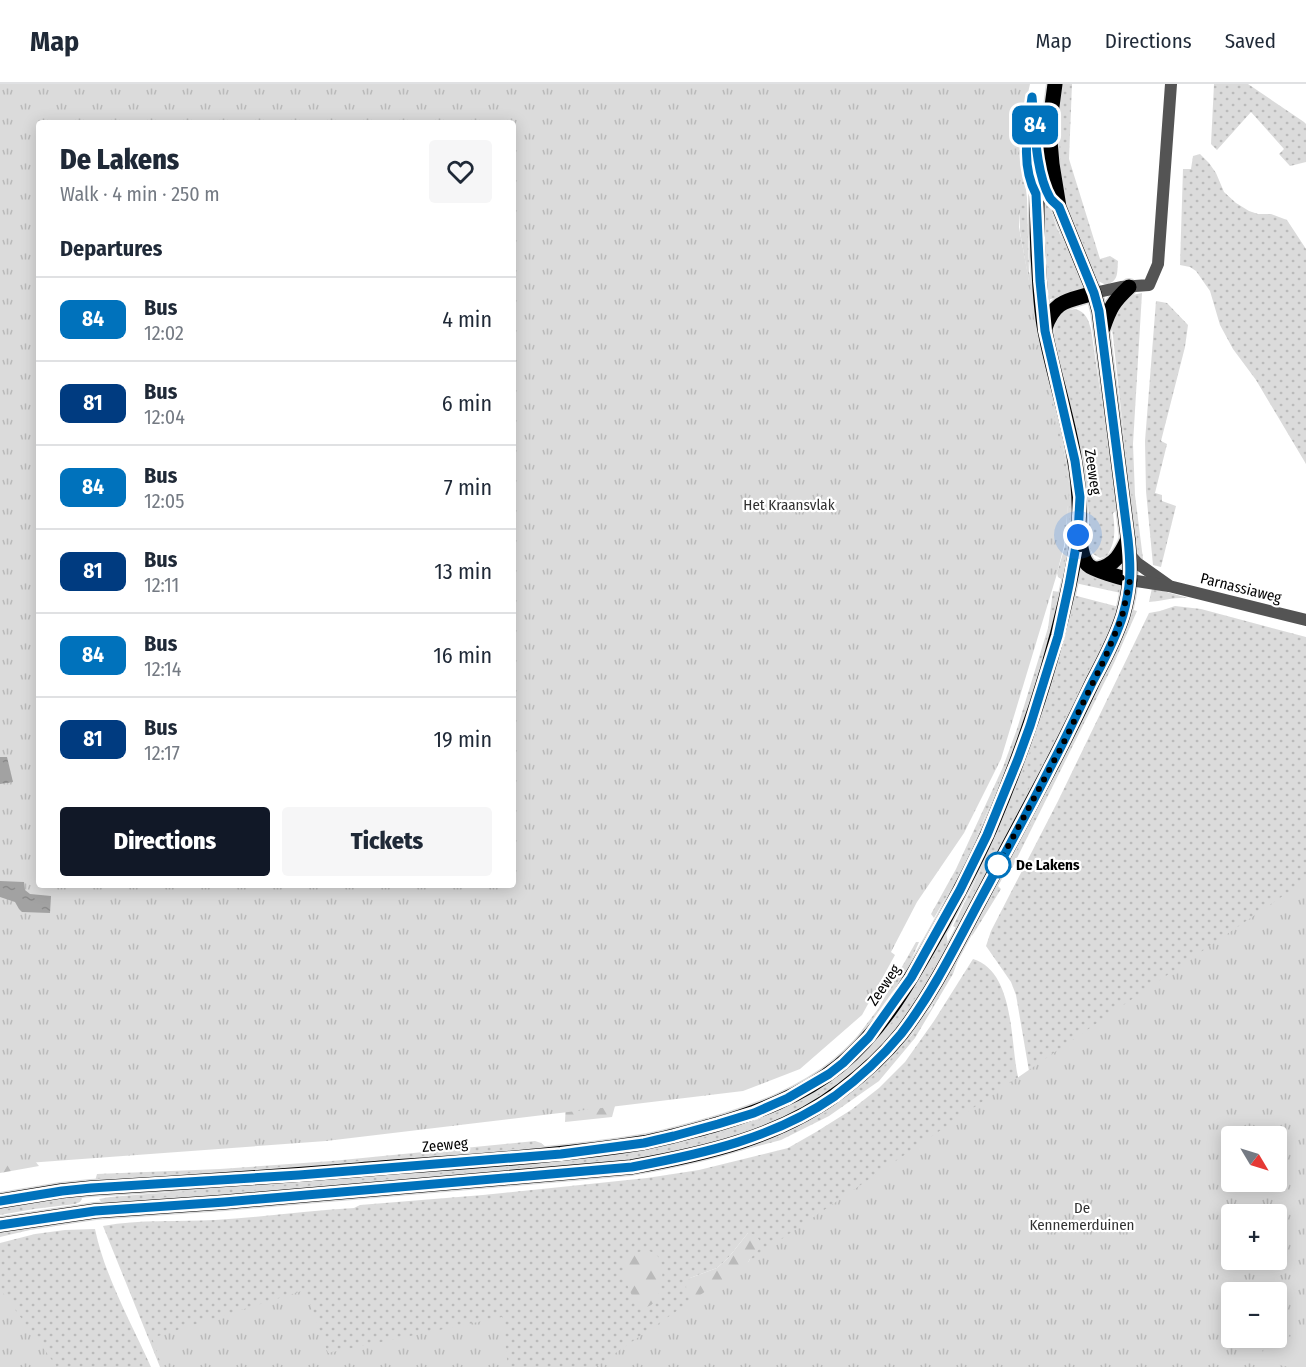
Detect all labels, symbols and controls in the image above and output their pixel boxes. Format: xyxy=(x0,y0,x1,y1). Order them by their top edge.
text: Map xyxy=(30,25,79,58)
text: Map xyxy=(1035,28,1072,54)
text: Directions xyxy=(1105,28,1192,54)
text: Saved xyxy=(1225,28,1276,54)
line badge: 84 xyxy=(1008,106,1062,144)
text: 84 xyxy=(1024,112,1046,138)
button: heart xyxy=(429,140,492,203)
text: De Lakens xyxy=(60,143,179,176)
text: Walk · 4 min · 250 m xyxy=(60,182,220,206)
text: Departures xyxy=(60,235,162,262)
text: Bus xyxy=(144,294,177,321)
text: 84 xyxy=(82,306,104,332)
text: 4 min xyxy=(442,306,492,333)
text: 12:02 xyxy=(144,321,184,345)
text: Bus xyxy=(144,378,177,405)
text: 81 xyxy=(83,390,103,416)
text: 6 min xyxy=(442,390,492,417)
text: 12:04 xyxy=(144,405,185,429)
street label: Zeeweg xyxy=(1081,448,1105,496)
text: Bus xyxy=(144,462,177,489)
text: 84 xyxy=(82,474,104,500)
text: 7 min xyxy=(444,474,492,501)
text: 12:05 xyxy=(144,489,184,513)
park label: Het Kraansvlak xyxy=(743,496,835,514)
your location xyxy=(1063,520,1093,550)
text: Bus xyxy=(144,546,177,573)
text: 81 xyxy=(83,558,103,584)
text: 13 min xyxy=(434,558,492,585)
street label: Parnassiaweg xyxy=(1199,569,1283,607)
text: 12:11 xyxy=(144,573,179,597)
text: Bus xyxy=(144,630,177,657)
text: 84 xyxy=(82,642,104,668)
text: 16 min xyxy=(433,642,492,669)
text: 12:14 xyxy=(144,657,182,681)
text: Bus xyxy=(144,714,177,741)
text: 81 xyxy=(83,726,103,752)
text: 19 min xyxy=(434,726,492,753)
text: 12:17 xyxy=(144,741,180,765)
button: Directions xyxy=(60,807,270,876)
button: Tickets xyxy=(282,807,492,876)
marker: De Lakens xyxy=(985,852,1011,878)
place label: De Lakens xyxy=(1016,856,1080,874)
street label: Zeeweg xyxy=(864,961,904,1009)
north arrow xyxy=(1221,1126,1287,1192)
map controls xyxy=(1221,1126,1287,1348)
street label: Zeeweg xyxy=(421,1134,469,1156)
park label: De Kennemerduinen xyxy=(1029,1199,1135,1234)
button: + xyxy=(1221,1204,1287,1270)
button: − xyxy=(1221,1282,1287,1348)

